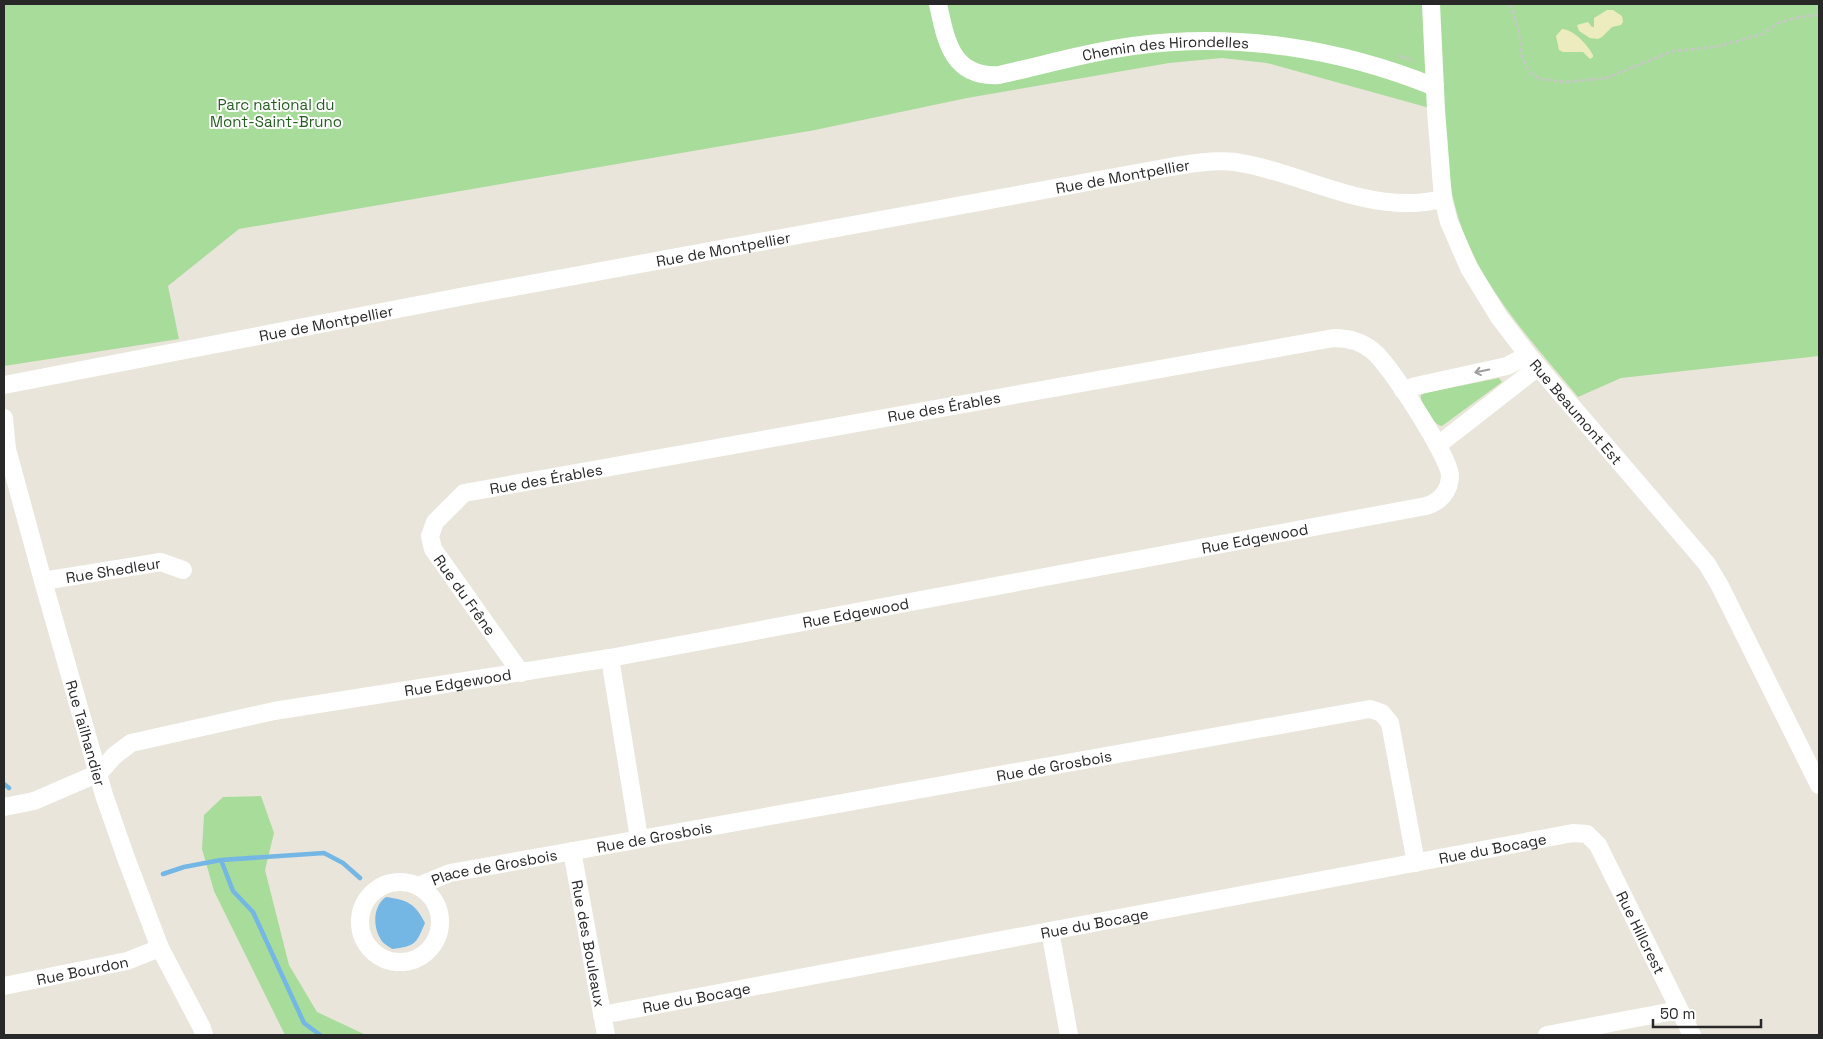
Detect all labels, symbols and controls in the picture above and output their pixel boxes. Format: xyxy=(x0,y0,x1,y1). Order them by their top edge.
street label: Chemin des Hirondelles xyxy=(1080,31,1250,65)
park label: Parc national du Mont-Saint-Bruno xyxy=(210,95,342,131)
street label: Rue de Montpellier xyxy=(1054,154,1191,197)
street label: Rue de Montpellier xyxy=(655,227,792,270)
street label: Rue de Montpellier xyxy=(257,300,395,345)
street label: Rue Beaumont Est xyxy=(1526,355,1627,468)
one-way arrow xyxy=(1475,367,1491,376)
street label: Rue des Érables xyxy=(886,388,1002,426)
street label: Rue des Érables xyxy=(488,460,604,498)
street label: Rue Edgewood xyxy=(1200,519,1310,557)
street label: Rue du Frêne xyxy=(430,551,501,639)
street label: Rue Shedleur xyxy=(64,553,162,587)
street label: Rue Edgewood xyxy=(801,593,910,631)
street label: Rue Edgewood xyxy=(403,664,513,700)
street label: Rue Tailhandier xyxy=(62,678,111,789)
street label: Rue de Grosbois xyxy=(995,746,1113,785)
street label: Rue de Grosbois xyxy=(595,817,714,856)
street label: Rue du Bocage xyxy=(1437,829,1548,867)
street label: Place de Grosbois xyxy=(428,845,559,889)
street label: Rue des Bouleaux xyxy=(568,878,610,1009)
street label: Rue Hillcrest xyxy=(1613,888,1670,977)
street label: Rue du Bocage xyxy=(1039,903,1150,942)
street label: Rue Bourdon xyxy=(35,951,130,989)
street label: Rue du Bocage xyxy=(641,978,752,1017)
scale bar xyxy=(1653,996,1760,1028)
text: 50 m xyxy=(1660,1004,1695,1023)

